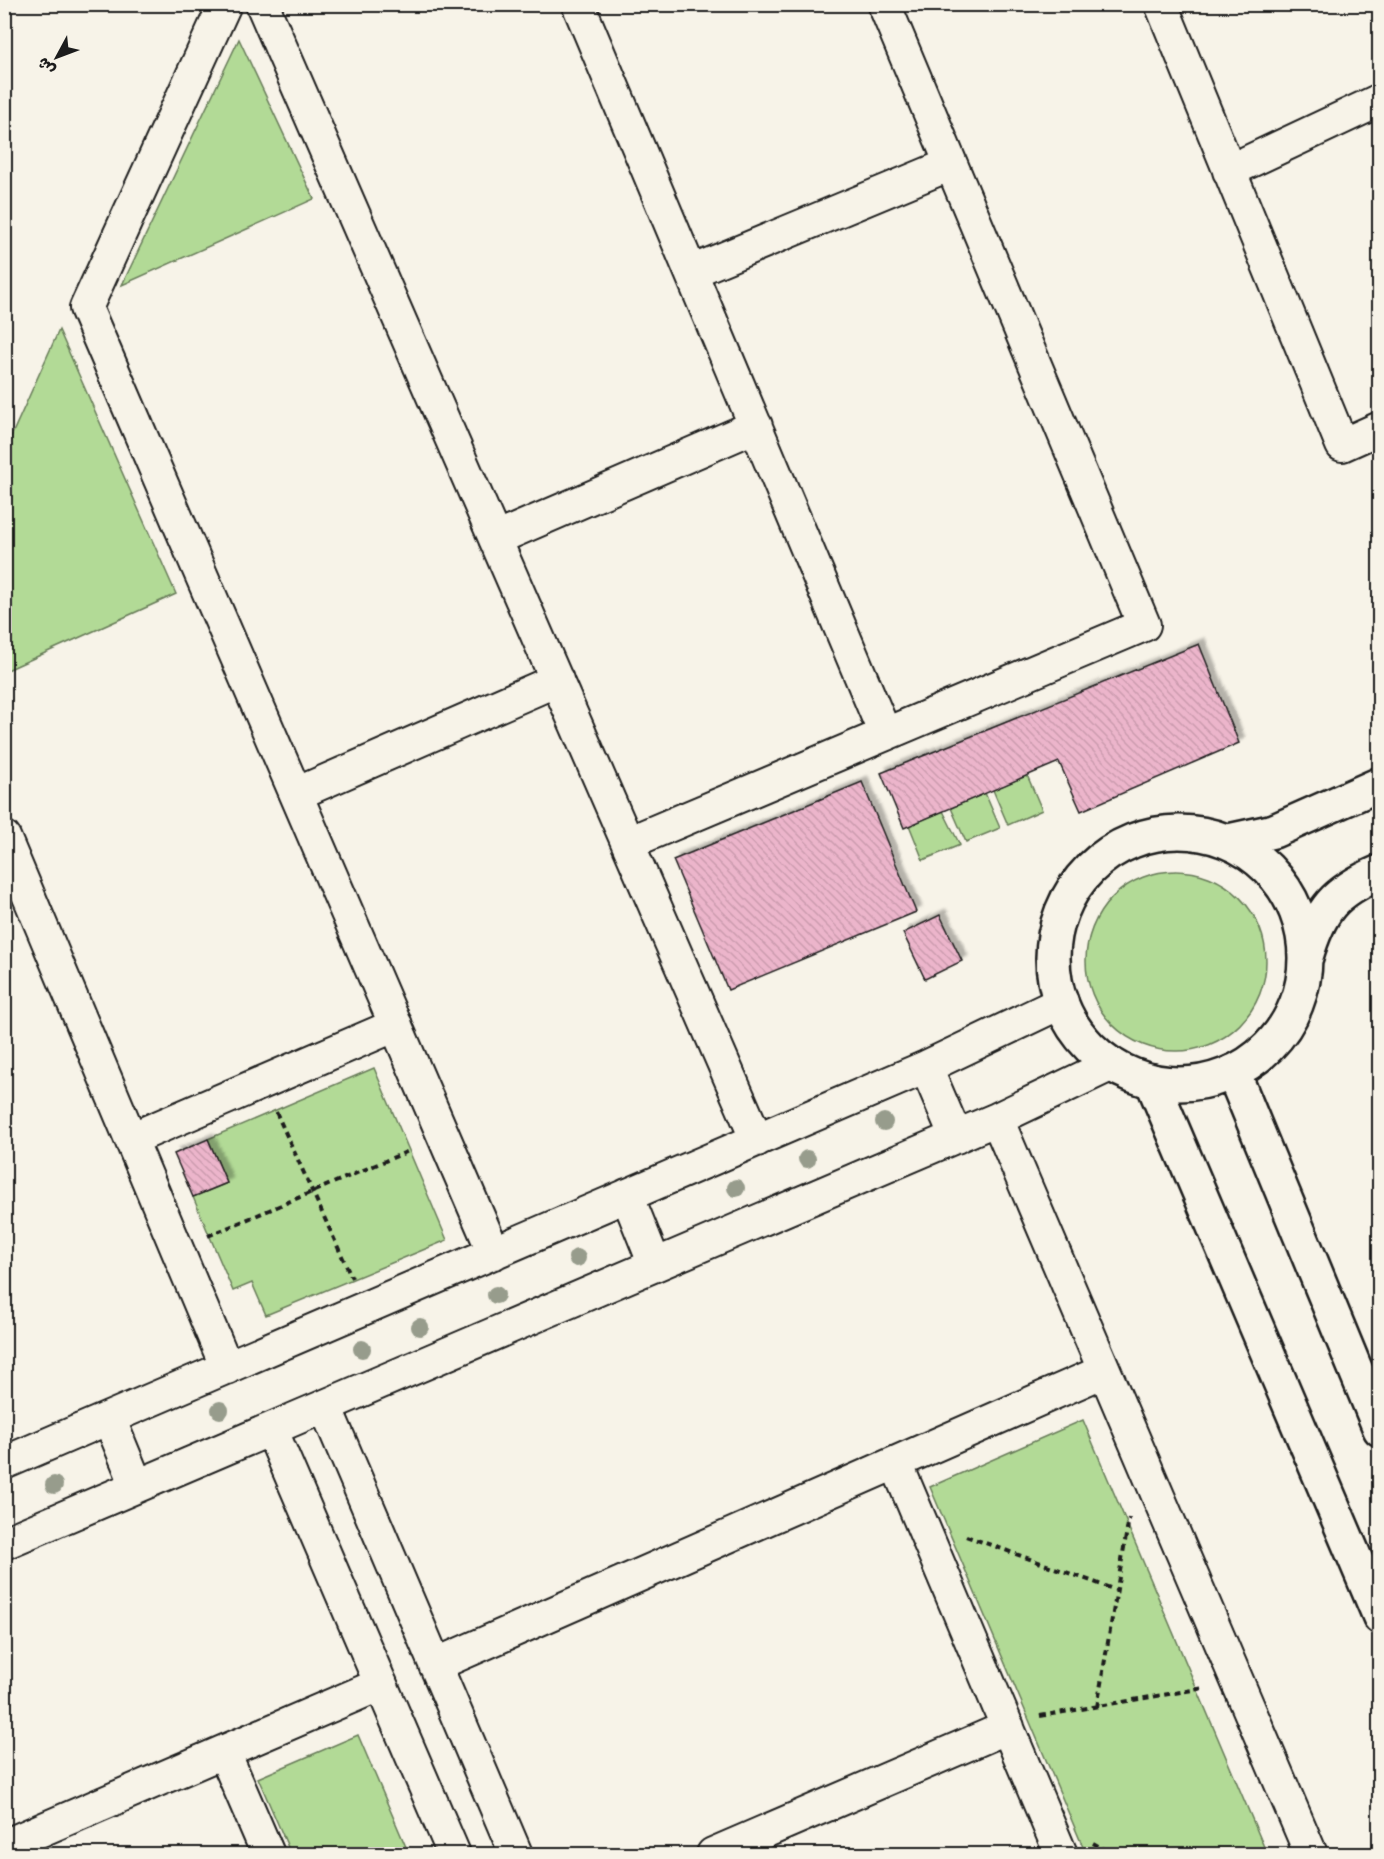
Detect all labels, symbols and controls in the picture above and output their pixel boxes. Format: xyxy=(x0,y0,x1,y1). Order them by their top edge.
north arrow xyxy=(27,27,87,87)
text: ش xyxy=(32,53,60,81)

